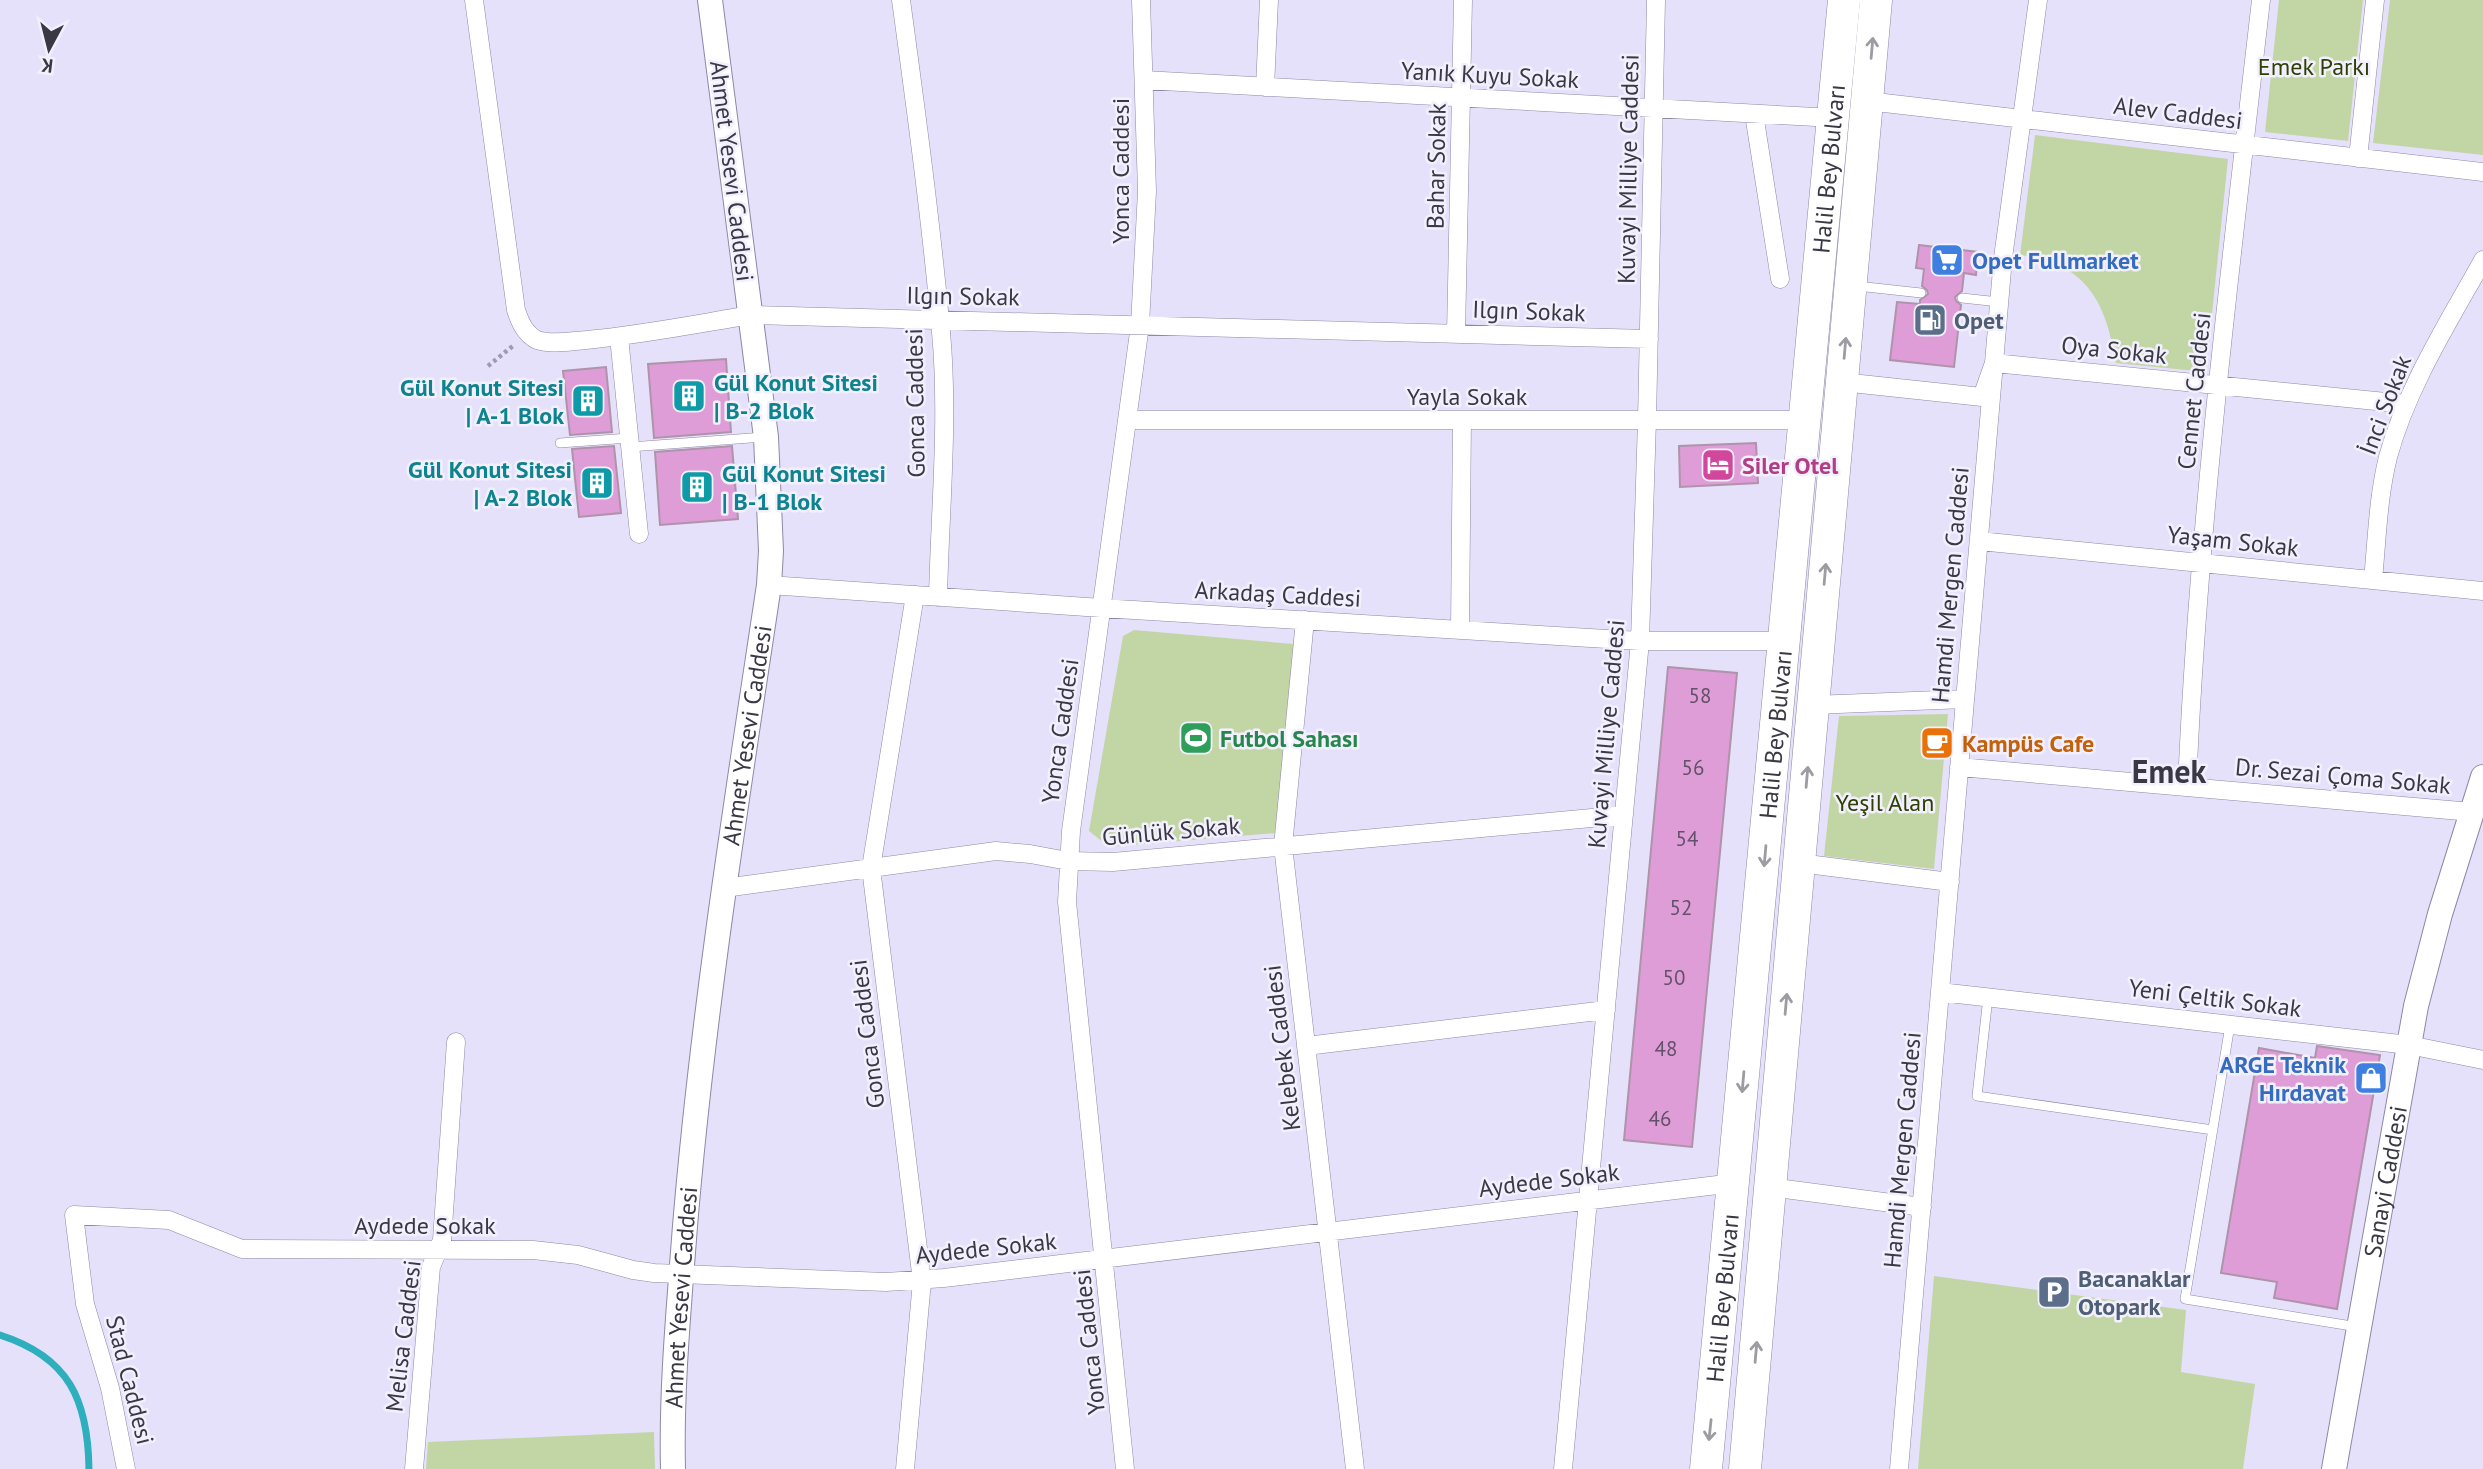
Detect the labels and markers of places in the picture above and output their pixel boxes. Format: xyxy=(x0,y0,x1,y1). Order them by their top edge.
supermarket icon: Opet Fullmarket xyxy=(1928,241,1966,279)
place label: Opet Fullmarket xyxy=(1972,245,2139,276)
fuel station icon: Opet xyxy=(1911,301,1949,339)
place label: Opet xyxy=(1954,305,2004,336)
place label: Gül Konut Sitesi | B-2 Blok xyxy=(714,367,878,426)
place label: Gül Konut Sitesi | A-1 Blok xyxy=(400,372,564,431)
building icon: Gül Konut Sitesi | B-2 Blok xyxy=(670,377,708,415)
building icon: Gül Konut Sitesi | A-1 Blok xyxy=(569,382,607,420)
hotel icon: Siler Otel xyxy=(1699,446,1737,484)
place label: Siler Otel xyxy=(1742,450,1839,481)
place label: Gül Konut Sitesi | A-2 Blok xyxy=(408,454,572,513)
place label: Gül Konut Sitesi | B-1 Blok xyxy=(722,458,886,517)
building icon: Gül Konut Sitesi | A-2 Blok xyxy=(578,464,616,502)
building icon: Gül Konut Sitesi | B-1 Blok xyxy=(678,468,716,506)
sports icon: Futbol Sahası xyxy=(1177,719,1215,757)
place label: Futbol Sahası xyxy=(1220,723,1359,754)
cafe icon: Kampüs Cafe xyxy=(1918,724,1956,762)
place label: Kampüs Cafe xyxy=(1962,728,2094,759)
place label: ARGE Teknik Hırdavat xyxy=(2220,1049,2347,1108)
shop icon: ARGE Teknik Hırdavat xyxy=(2352,1059,2390,1097)
place label: Bacanaklar Otopark xyxy=(2078,1263,2191,1322)
parking icon: Bacanaklar Otopark xyxy=(2035,1273,2073,1311)

